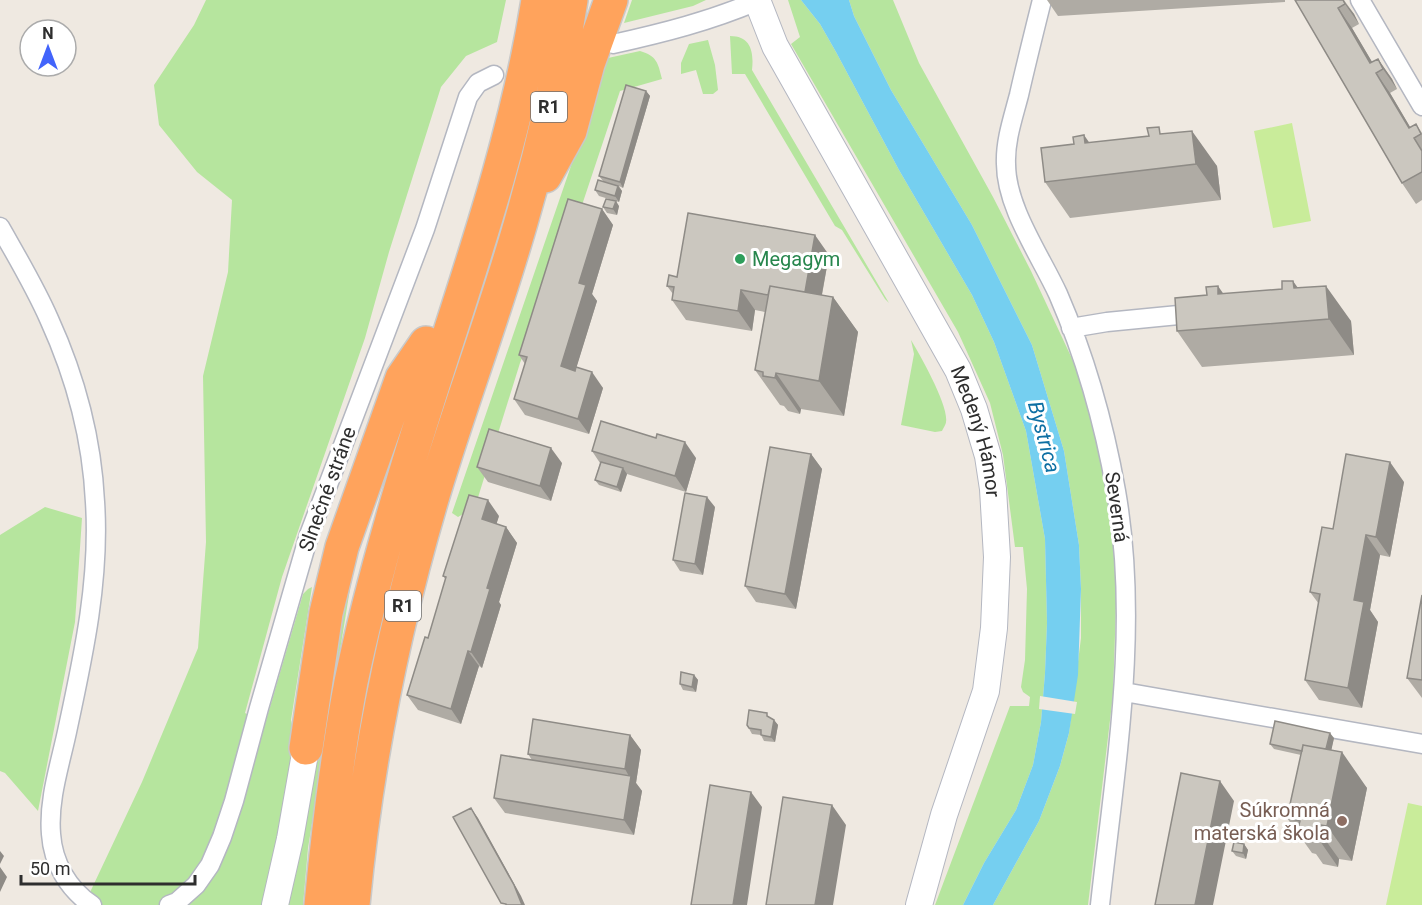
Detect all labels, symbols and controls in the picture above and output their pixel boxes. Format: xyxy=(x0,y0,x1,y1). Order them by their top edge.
north arrow xyxy=(18,18,78,78)
text: N xyxy=(42,24,54,43)
road number: R1 xyxy=(531,92,567,122)
place label: Megagym xyxy=(752,247,840,271)
marker: Megagym xyxy=(733,252,747,266)
street label: Medený Hámor xyxy=(945,362,1005,498)
water label: Bystrica xyxy=(1023,399,1065,475)
street label: Slnečné stráne xyxy=(293,423,361,555)
street label: Severná xyxy=(1100,470,1134,544)
road number: R1 xyxy=(385,591,421,621)
place label: Súkromná materská škola xyxy=(1194,798,1330,845)
marker: Súkromná materská škola xyxy=(1335,814,1349,828)
scale bar xyxy=(21,848,195,886)
text: 50 m xyxy=(30,858,70,879)

